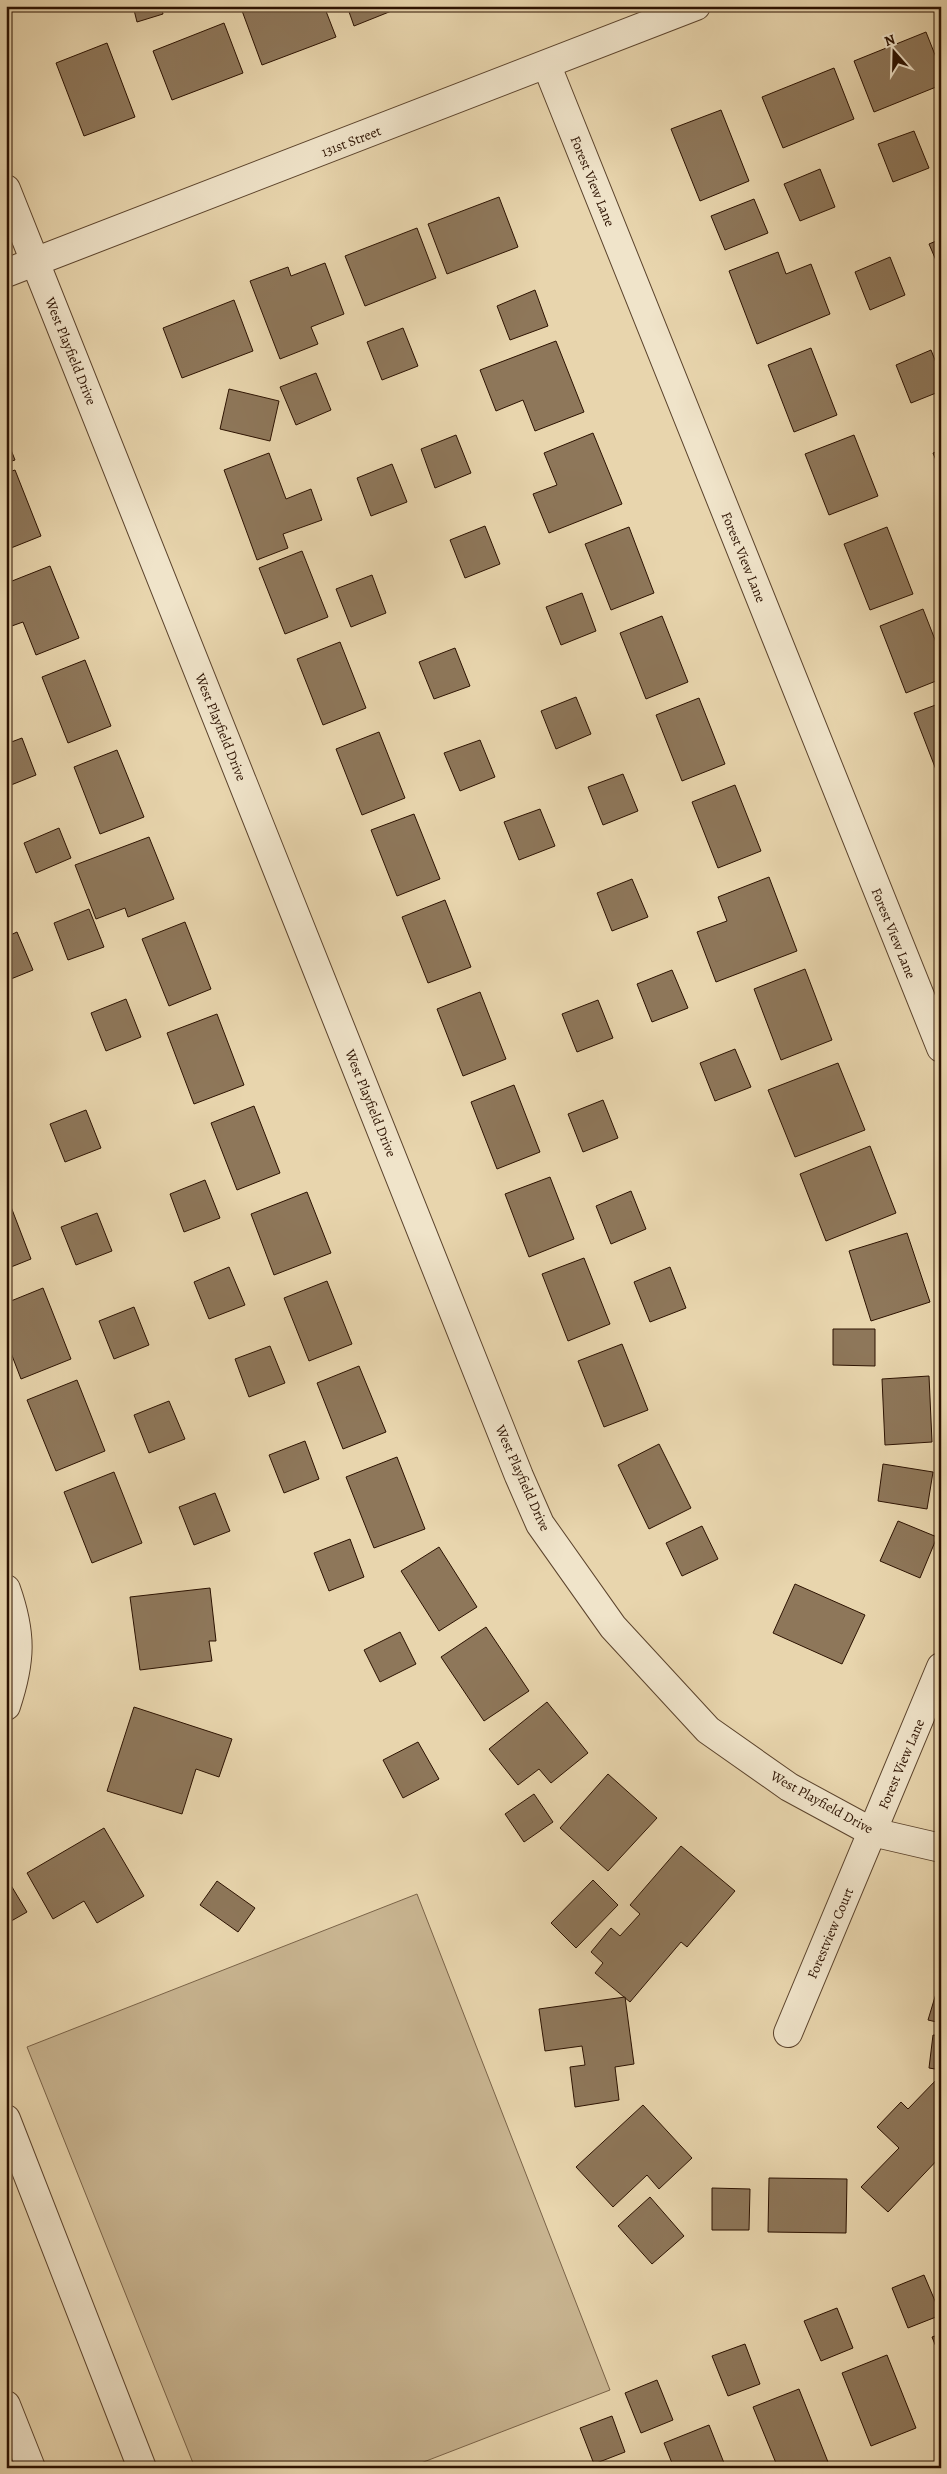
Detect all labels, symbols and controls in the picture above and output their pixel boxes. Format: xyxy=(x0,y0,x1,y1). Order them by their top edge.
north arrow xyxy=(870,28,920,78)
text: N xyxy=(882,30,898,51)
street label: 131st Street xyxy=(318,121,384,162)
street label: Forest View Lane xyxy=(566,133,619,229)
street label: West Playfield Drive xyxy=(40,294,101,408)
street label: Forest View Lane xyxy=(717,509,770,605)
street label: West Playfield Drive xyxy=(190,670,251,784)
street label: Forest View Lane xyxy=(867,885,920,981)
street label: West Playfield Drive xyxy=(340,1046,401,1160)
street label: West Playfield Drive xyxy=(490,1421,555,1534)
street label: Forest View Lane xyxy=(874,1716,929,1812)
street label: West Playfield Drive xyxy=(766,1766,876,1839)
street label: Forestview Court xyxy=(803,1884,858,1982)

